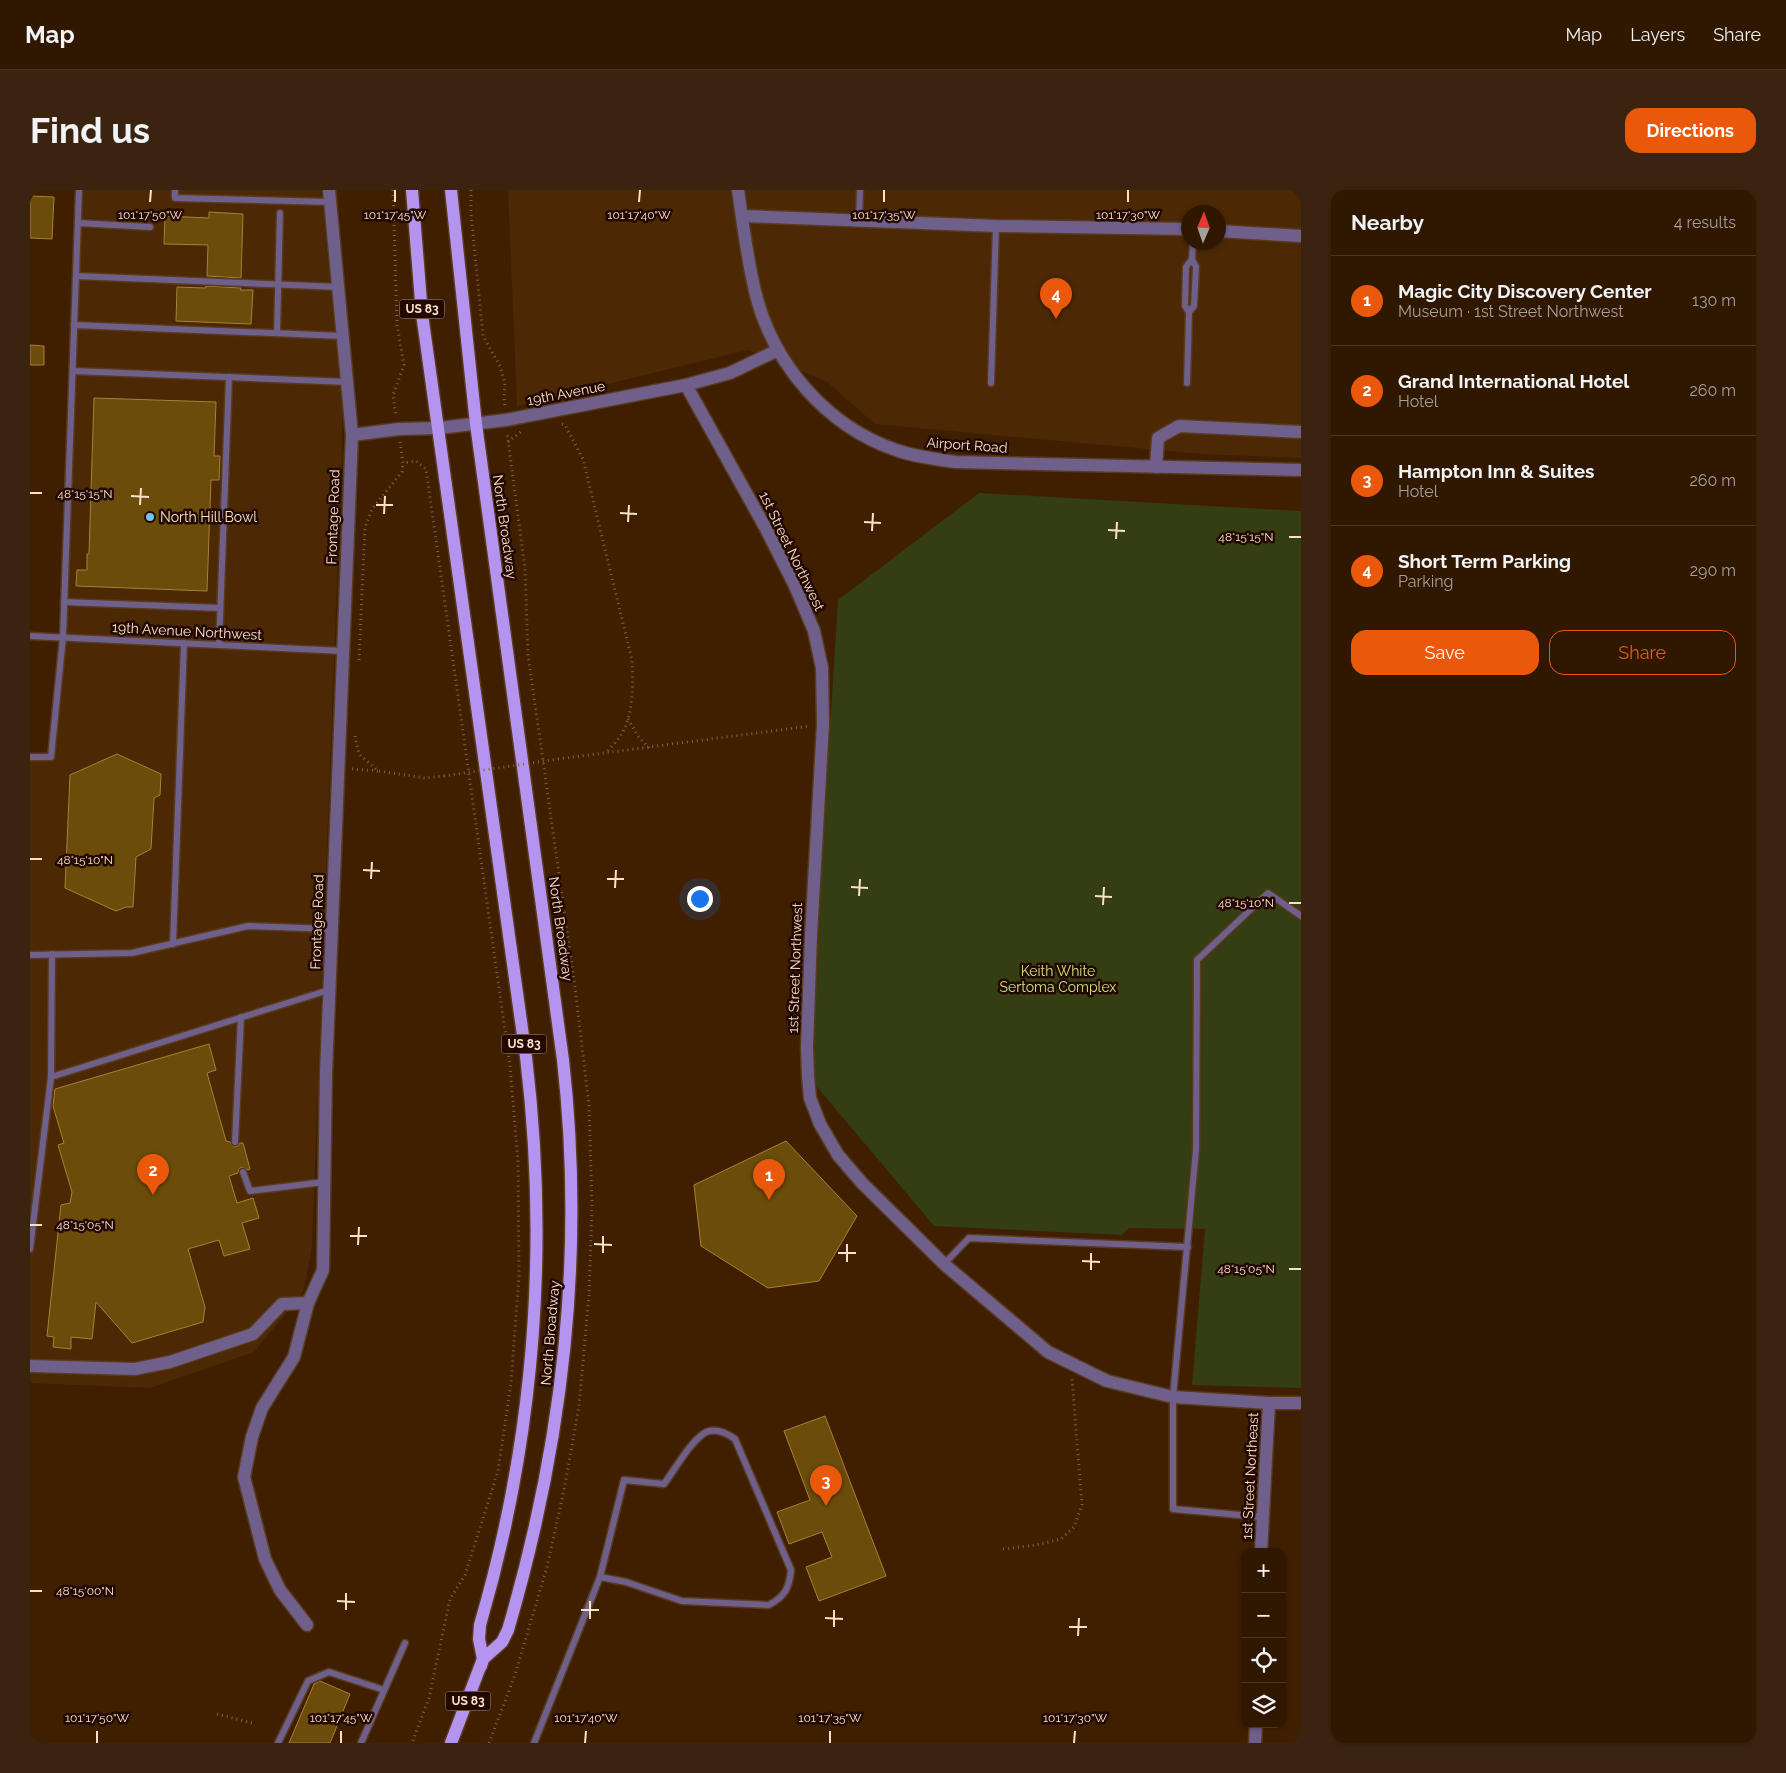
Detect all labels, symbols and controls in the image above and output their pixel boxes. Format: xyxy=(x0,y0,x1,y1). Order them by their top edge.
text: Map xyxy=(25,20,75,49)
text: Map xyxy=(1566,24,1602,45)
text: Layers xyxy=(1630,24,1685,45)
text: Share xyxy=(1713,24,1761,45)
button: Directions xyxy=(1625,108,1756,153)
text: Find us xyxy=(30,110,150,151)
north arrow xyxy=(1181,205,1226,250)
text: 101°17'50"W xyxy=(118,208,182,222)
text: 101°17'45"W xyxy=(364,208,427,222)
text: 101°17'40"W xyxy=(607,208,671,222)
text: 101°17'35"W xyxy=(852,208,916,222)
text: 101°17'30"W xyxy=(1096,208,1160,222)
text: Nearby xyxy=(1351,210,1424,235)
text: 4 results xyxy=(1674,213,1736,232)
pin: 4 xyxy=(1040,278,1072,319)
text: Magic City Discovery Center xyxy=(1398,280,1652,302)
text: 1 xyxy=(1363,291,1371,310)
text: 130 m xyxy=(1692,291,1736,310)
road number: US 83 xyxy=(400,300,444,318)
text: Museum · 1st Street Northwest xyxy=(1398,302,1624,321)
text: Grand International Hotel xyxy=(1398,370,1629,392)
street label: 19th Avenue xyxy=(526,378,606,408)
text: 2 xyxy=(1362,381,1372,400)
text: 260 m xyxy=(1689,381,1736,400)
text: Hotel xyxy=(1398,392,1438,411)
street label: Airport Road xyxy=(926,434,1008,456)
text: Hampton Inn & Suites xyxy=(1398,460,1594,482)
street label: Frontage Road xyxy=(323,469,343,565)
text: 3 xyxy=(1363,471,1371,490)
text: 260 m xyxy=(1689,471,1736,490)
street label: North Broadway xyxy=(490,474,520,581)
text: Hotel xyxy=(1398,482,1438,501)
text: 48°15'15"N xyxy=(57,487,113,501)
street label: 1st Street Northwest xyxy=(756,489,828,614)
place label: North Hill Bowl xyxy=(160,509,257,525)
marker: North Hill Bowl xyxy=(144,511,156,523)
text: 48°15'15"N xyxy=(1218,530,1274,544)
text: Short Term Parking xyxy=(1398,550,1571,572)
text: 4 xyxy=(1362,561,1372,580)
text: 290 m xyxy=(1690,561,1736,580)
text: Parking xyxy=(1398,572,1453,591)
street label: 19th Avenue Northwest xyxy=(112,619,263,643)
button: Save xyxy=(1351,630,1539,675)
button: Share xyxy=(1549,630,1736,675)
text: 48°15'10"N xyxy=(57,853,113,867)
street label: Frontage Road xyxy=(307,874,327,970)
street label: North Broadway xyxy=(546,876,576,983)
your location xyxy=(687,886,713,912)
text: 48°15'10"N xyxy=(1218,896,1274,910)
street label: 1st Street Northwest xyxy=(785,902,805,1034)
park label: Keith White Sertoma Complex xyxy=(1000,963,1116,995)
road number: US 83 xyxy=(502,1034,546,1054)
pin: 2 xyxy=(137,1154,169,1195)
pin: 1 xyxy=(753,1159,785,1200)
text: 48°15'05"N xyxy=(56,1218,114,1232)
text: 48°15'05"N xyxy=(1217,1262,1275,1276)
street label: North Broadway xyxy=(537,1279,563,1386)
street label: 1st Street Northeast xyxy=(1239,1412,1261,1540)
pin: 3 xyxy=(810,1465,842,1506)
map controls xyxy=(1241,1548,1286,1728)
button: + xyxy=(1241,1548,1286,1593)
text: 48°15'00"N xyxy=(56,1584,114,1598)
button: − xyxy=(1241,1593,1286,1638)
button: locate xyxy=(1241,1638,1286,1683)
button: layers xyxy=(1241,1683,1286,1728)
road number: US 83 xyxy=(446,1692,490,1710)
text: 101°17'50"W xyxy=(65,1711,129,1725)
text: 101°17'45"W xyxy=(310,1711,373,1725)
text: 101°17'40"W xyxy=(554,1711,618,1725)
text: 101°17'35"W xyxy=(798,1711,862,1725)
text: 101°17'30"W xyxy=(1043,1711,1107,1725)

